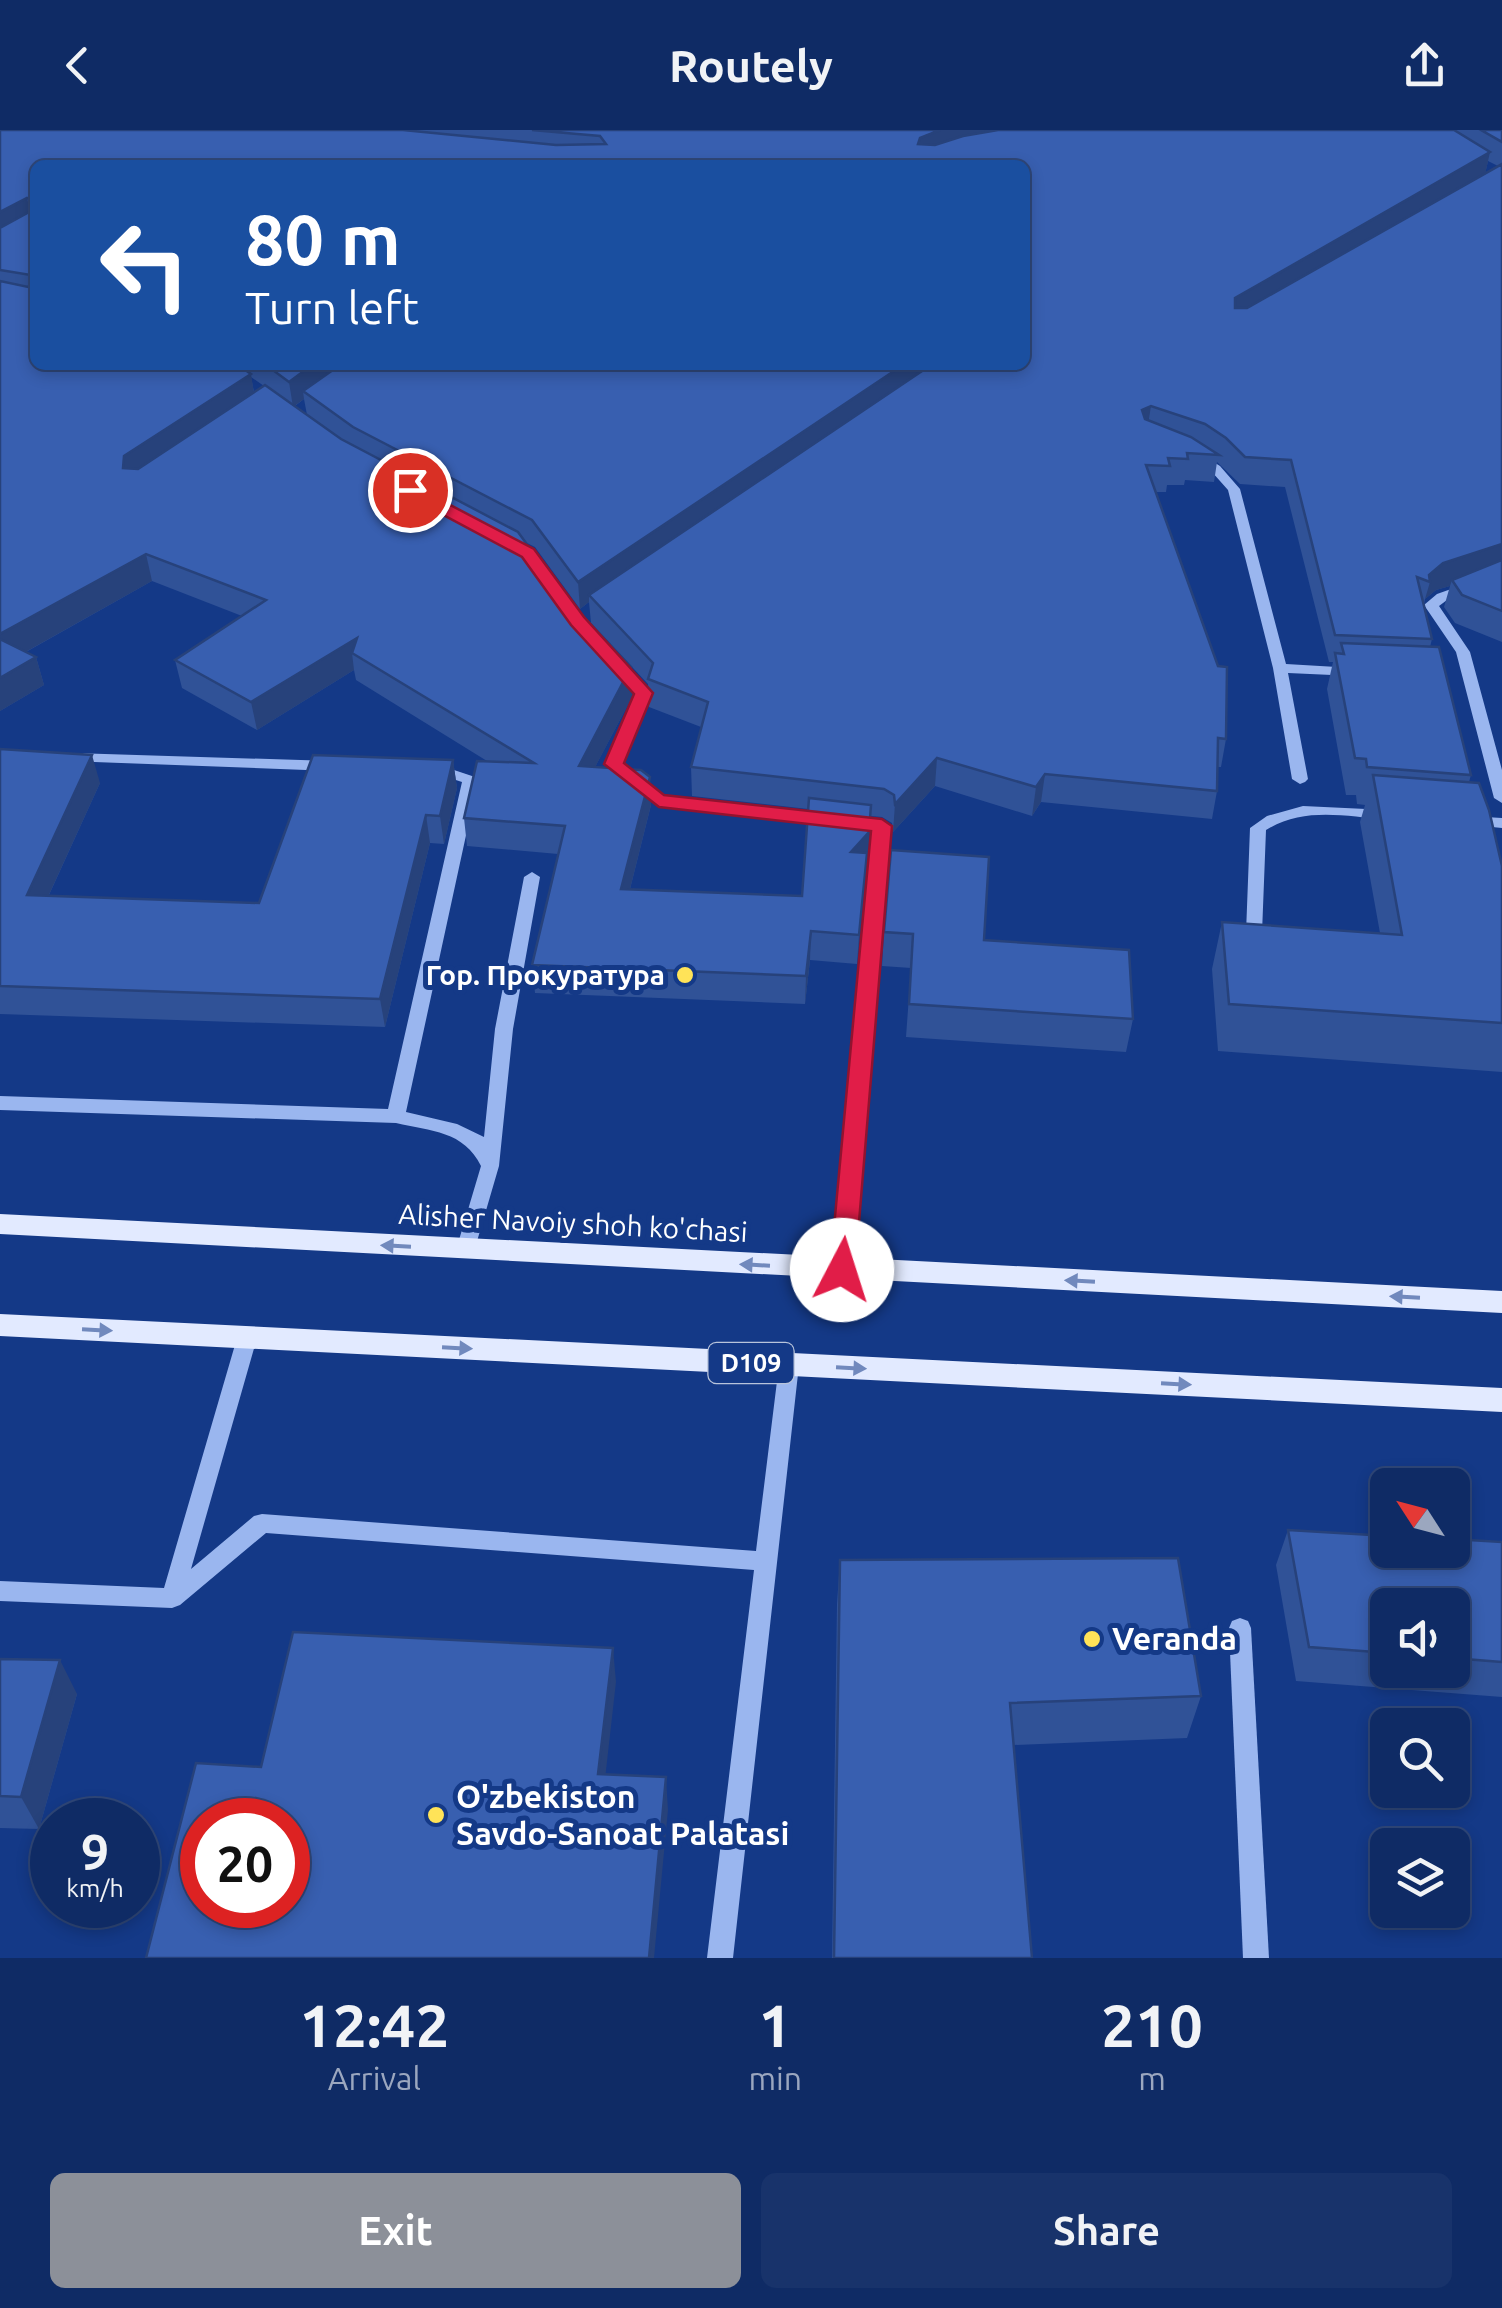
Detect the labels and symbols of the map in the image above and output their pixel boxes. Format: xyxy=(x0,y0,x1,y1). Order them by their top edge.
pin xyxy=(368,448,453,533)
place label: Гор. Прокуратура xyxy=(426,959,665,990)
marker: Гор. Прокуратура xyxy=(674,964,696,986)
street label: Alisher Navoiy shoh ko'chasi xyxy=(398,1198,748,1247)
position arrow xyxy=(790,1218,894,1322)
one-way arrow xyxy=(379,1238,411,1254)
one-way arrow xyxy=(739,1257,771,1273)
one-way arrow xyxy=(1064,1273,1095,1289)
one-way arrow xyxy=(1388,1289,1420,1305)
one-way arrow xyxy=(82,1322,114,1338)
one-way arrow xyxy=(441,1340,473,1356)
road number: D109 xyxy=(708,1343,794,1383)
one-way arrow xyxy=(836,1360,868,1376)
one-way arrow xyxy=(1161,1376,1193,1392)
north arrow xyxy=(1370,1468,1470,1568)
place label: Veranda xyxy=(1112,1620,1237,1656)
marker: Veranda xyxy=(1081,1628,1103,1650)
place label: O'zbekiston Savdo-Sanoat Palatasi xyxy=(456,1778,789,1851)
speed limit sign: 20 xyxy=(180,1798,310,1928)
marker: O'zbekiston Savdo-Sanoat Palatasi xyxy=(425,1804,447,1826)

